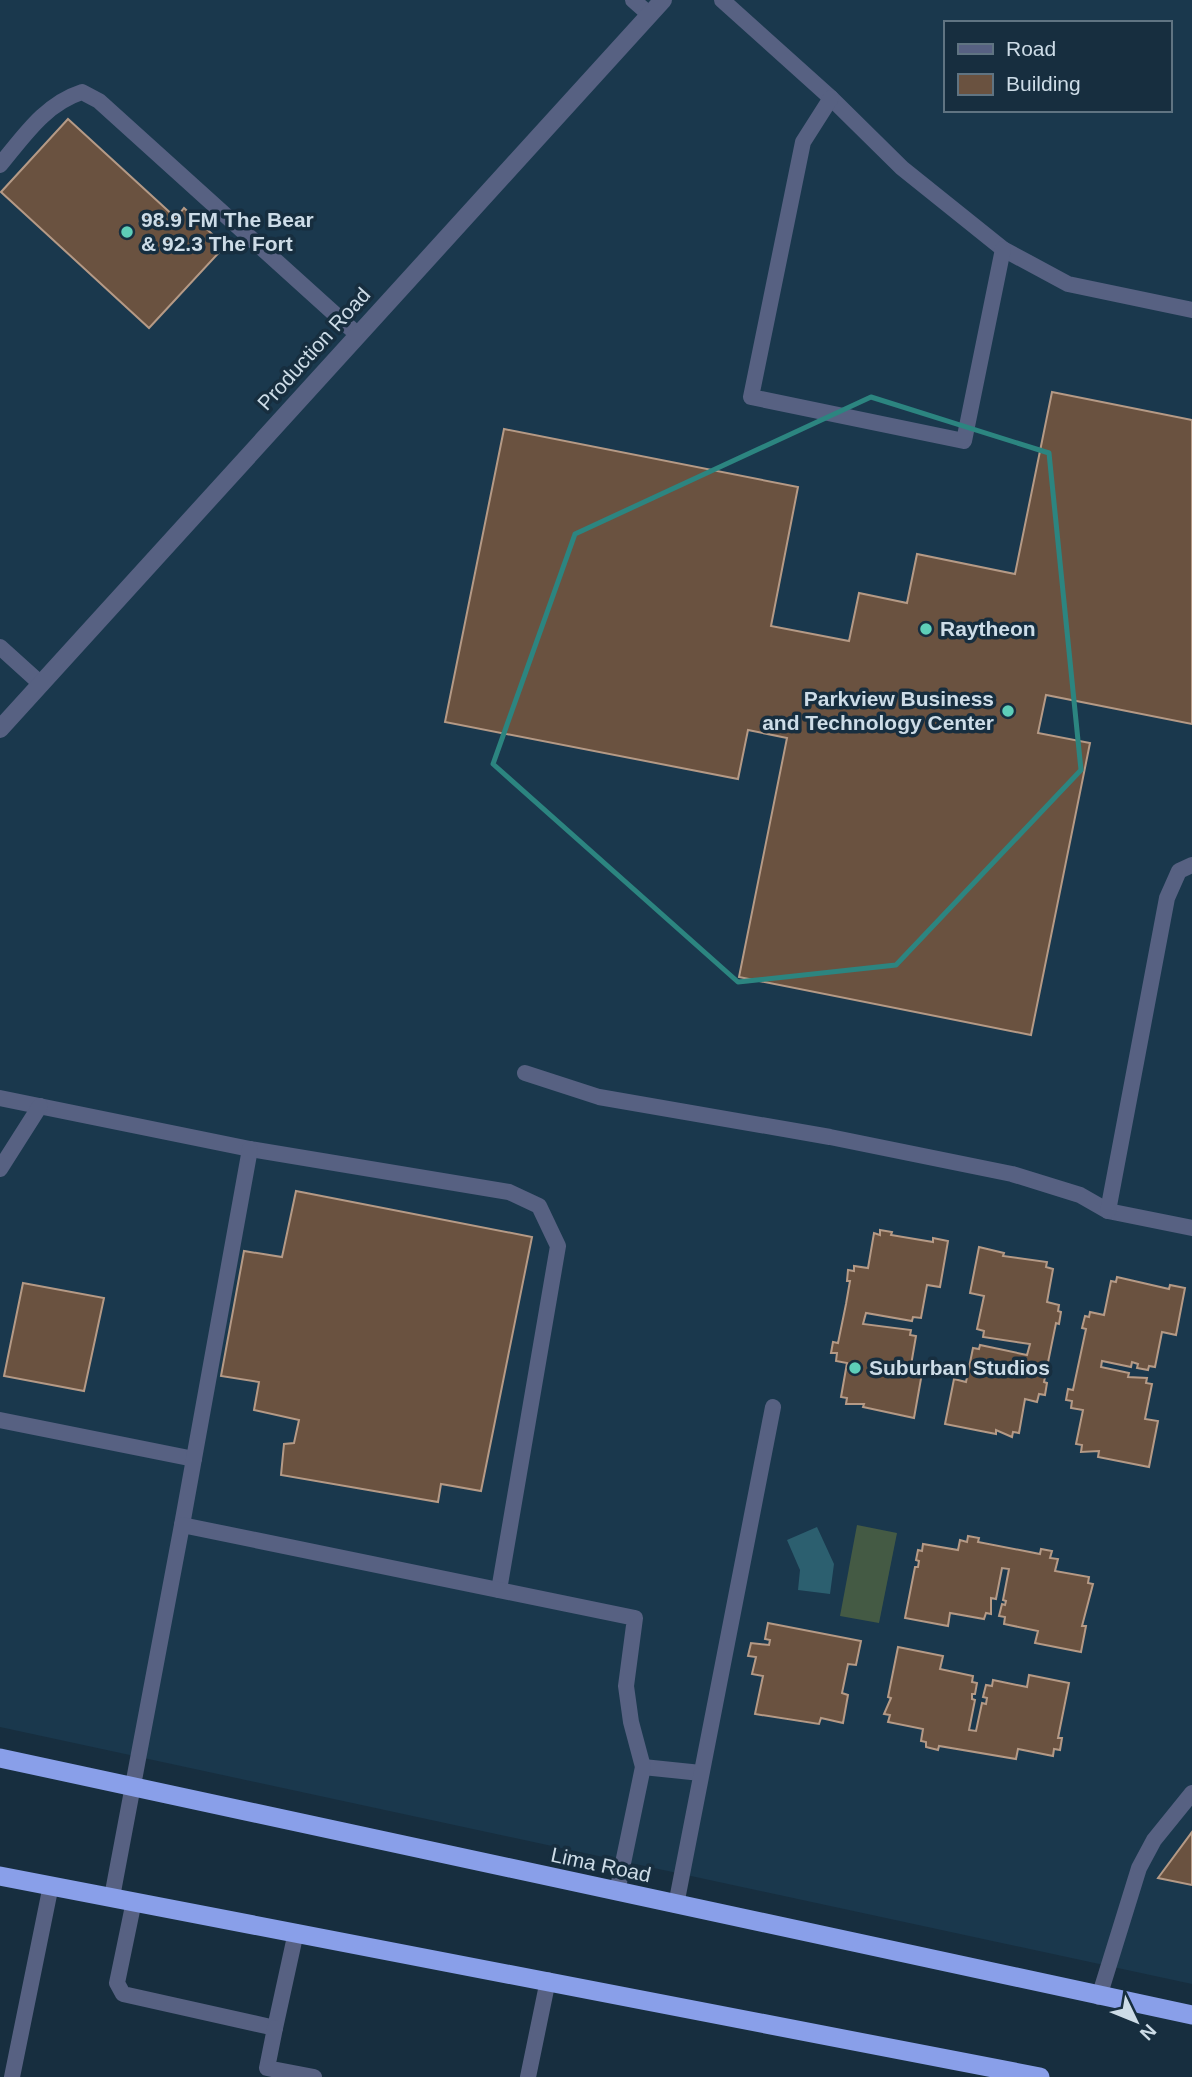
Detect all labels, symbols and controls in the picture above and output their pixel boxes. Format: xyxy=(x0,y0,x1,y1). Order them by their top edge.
legend xyxy=(944,21,1171,112)
text: Road xyxy=(1006,37,1056,60)
text: Building xyxy=(1006,72,1081,95)
place label: 98.9 FM The Bear & 92.3 The Fort xyxy=(141,208,314,255)
marker: 98.9 FM The Bear & 92.3 The Fort xyxy=(119,224,135,240)
street label: Production Road xyxy=(253,283,375,414)
place label: Raytheon xyxy=(940,617,1036,640)
marker: Raytheon xyxy=(918,621,934,637)
place label: Parkview Business and Technology Center xyxy=(762,687,994,734)
marker: Parkview Business and Technology Center xyxy=(1000,703,1016,719)
place label: Suburban Studios xyxy=(869,1356,1050,1379)
marker: Suburban Studios xyxy=(847,1360,863,1376)
street label: Lima Road xyxy=(549,1843,653,1886)
north arrow xyxy=(1101,1986,1171,2056)
text: N xyxy=(1136,2020,1160,2044)

